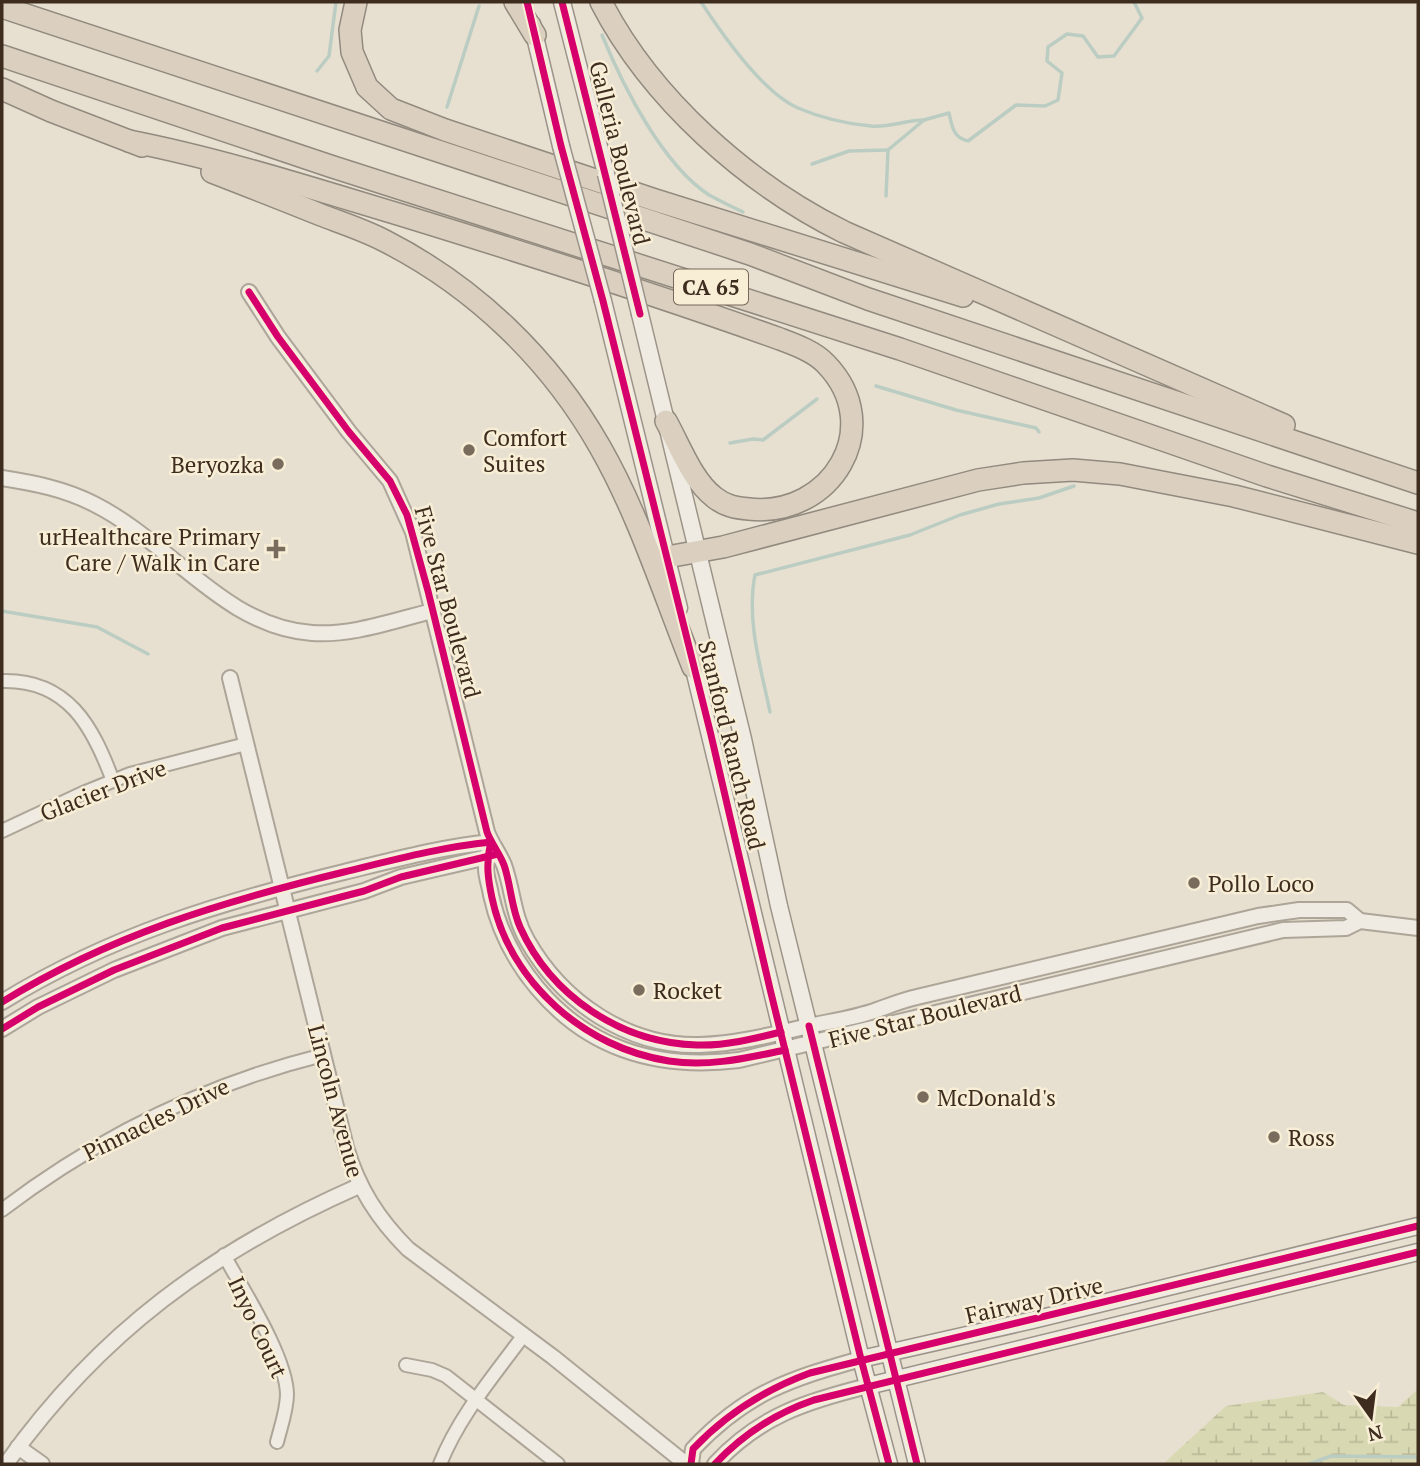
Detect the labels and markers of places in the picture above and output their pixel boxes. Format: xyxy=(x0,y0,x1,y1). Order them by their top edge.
place label: Comfort Suites xyxy=(483,422,568,479)
marker: Comfort Suites xyxy=(461,442,477,458)
place label: Beryozka xyxy=(171,449,264,480)
marker: Beryozka xyxy=(270,456,286,472)
place label: urHealthcare Primary Care / Walk in Care xyxy=(39,521,260,578)
marker: urHealthcare Primary Care / Walk in Care xyxy=(266,539,286,559)
place label: Pollo Loco xyxy=(1208,868,1314,899)
marker: Pollo Loco xyxy=(1186,875,1202,891)
place label: Rocket xyxy=(653,975,723,1006)
marker: Rocket xyxy=(631,982,647,998)
place label: McDonald's xyxy=(937,1082,1056,1113)
marker: McDonald's xyxy=(915,1089,931,1105)
place label: Ross xyxy=(1288,1122,1335,1153)
marker: Ross xyxy=(1266,1129,1282,1145)

